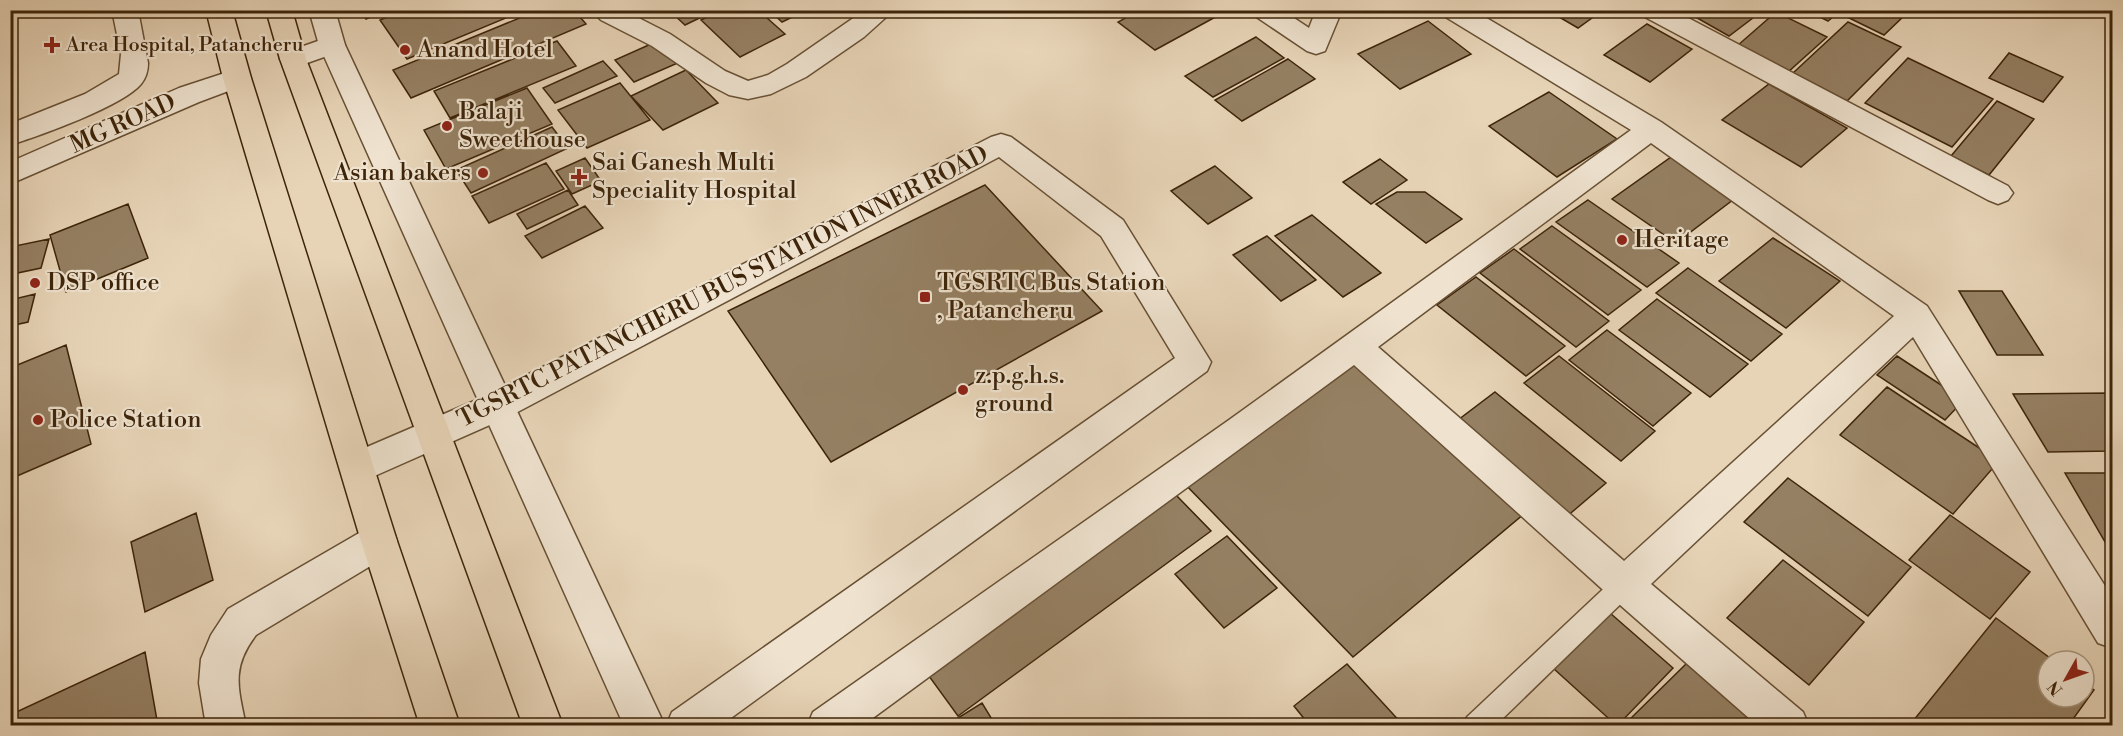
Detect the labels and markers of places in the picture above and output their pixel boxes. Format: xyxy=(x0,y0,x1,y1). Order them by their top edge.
place label: Area Hospital, Patancheru xyxy=(65,33,304,58)
place label: Anand Hotel xyxy=(416,35,553,65)
marker: Area Hospital, Patancheru xyxy=(43,36,61,54)
marker: Anand Hotel xyxy=(398,43,412,57)
place label: Balaji Sweethouse xyxy=(458,97,586,155)
marker: Balaji Sweethouse xyxy=(440,119,454,133)
place label: Sai Ganesh Multi Speciality Hospital xyxy=(592,148,797,206)
place label: Asian bakers xyxy=(333,158,471,188)
marker: Asian bakers xyxy=(476,166,490,180)
marker: Sai Ganesh Multi Speciality Hospital xyxy=(570,168,588,186)
place label: Heritage xyxy=(1634,225,1729,255)
marker: Heritage xyxy=(1615,233,1629,247)
place label: DSP office xyxy=(47,268,160,298)
place label: TGSRTC Bus Station , Patancheru xyxy=(937,268,1165,326)
marker: DSP office xyxy=(28,276,42,290)
marker: TGSRTC Bus Station , Patancheru xyxy=(918,290,932,304)
place label: z.p.g.h.s. ground xyxy=(975,361,1064,419)
marker: z.p.g.h.s. ground xyxy=(956,383,970,397)
place label: Police Station xyxy=(50,405,202,435)
marker: Police Station xyxy=(31,413,45,427)

